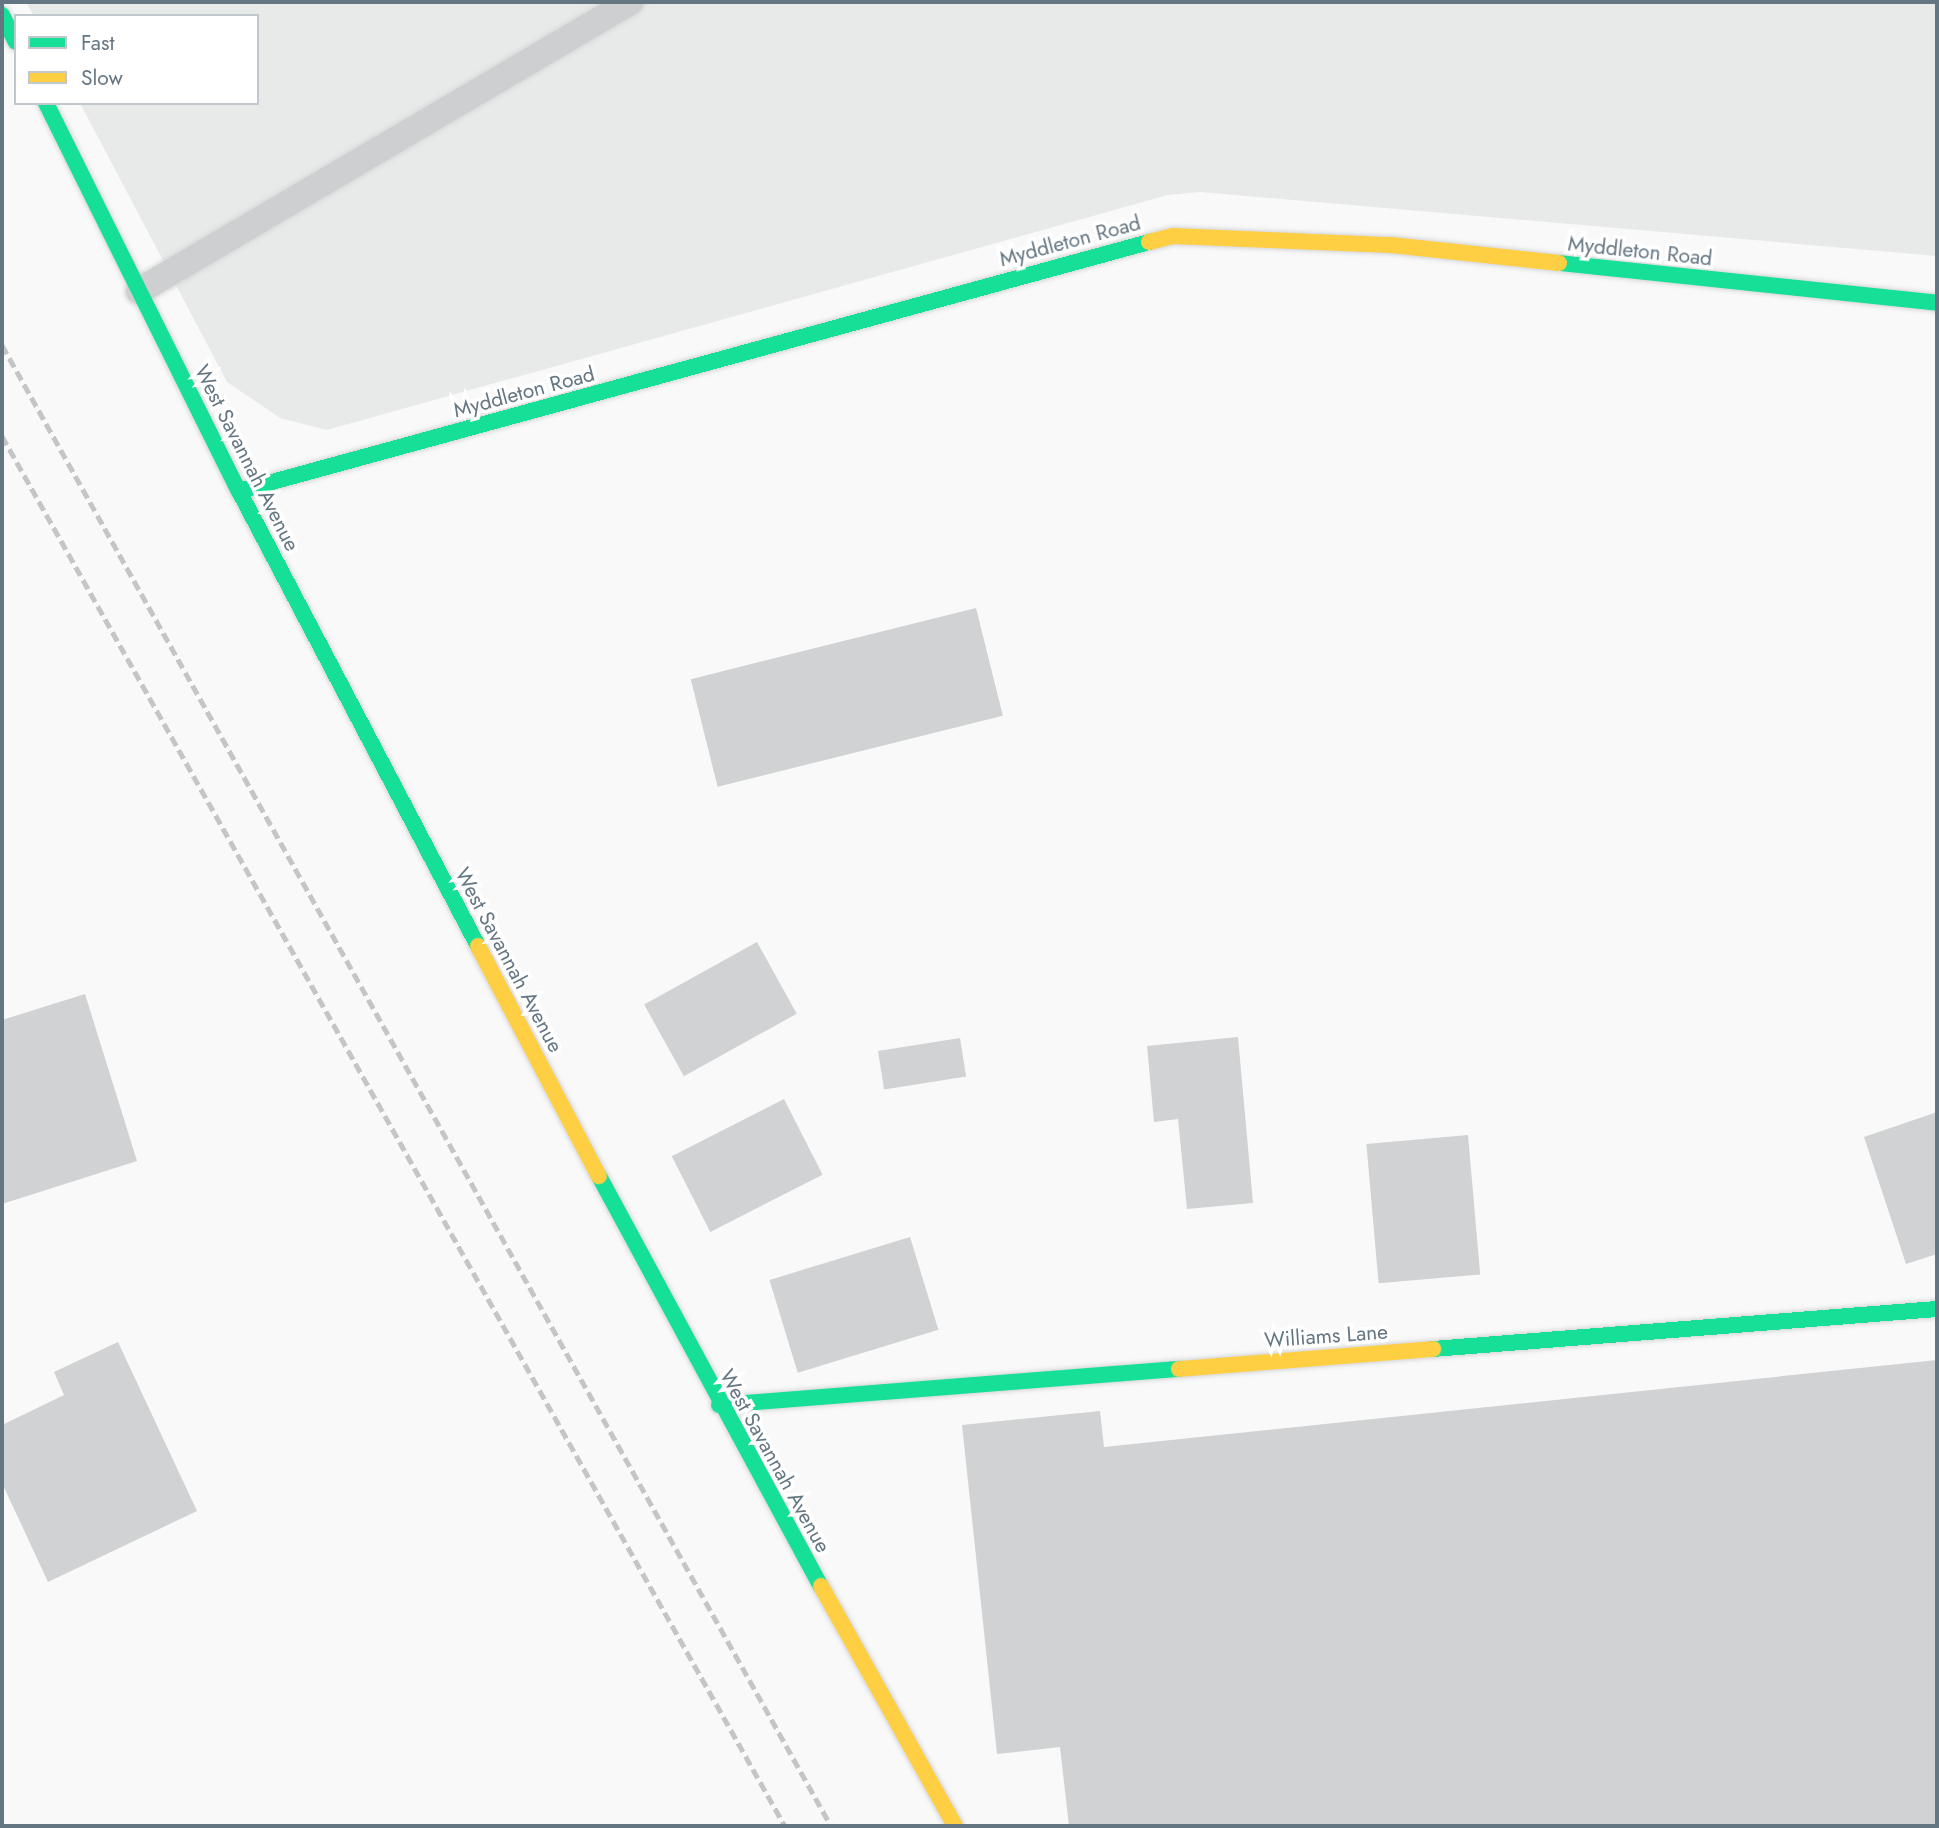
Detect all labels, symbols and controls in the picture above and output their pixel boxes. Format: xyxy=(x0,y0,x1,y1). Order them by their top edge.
legend xyxy=(14,14,259,105)
text: Fast xyxy=(81,28,114,58)
text: Slow xyxy=(81,63,123,93)
street label: Myddleton Road xyxy=(997,210,1143,272)
street label: Myddleton Road xyxy=(1567,231,1713,271)
street label: West Savannah Avenue xyxy=(189,361,305,555)
street label: Myddleton Road xyxy=(451,361,597,423)
street label: West Savannah Avenue xyxy=(450,863,568,1057)
street label: Williams Lane xyxy=(1263,1319,1389,1353)
street label: West Savannah Avenue xyxy=(714,1365,836,1557)

